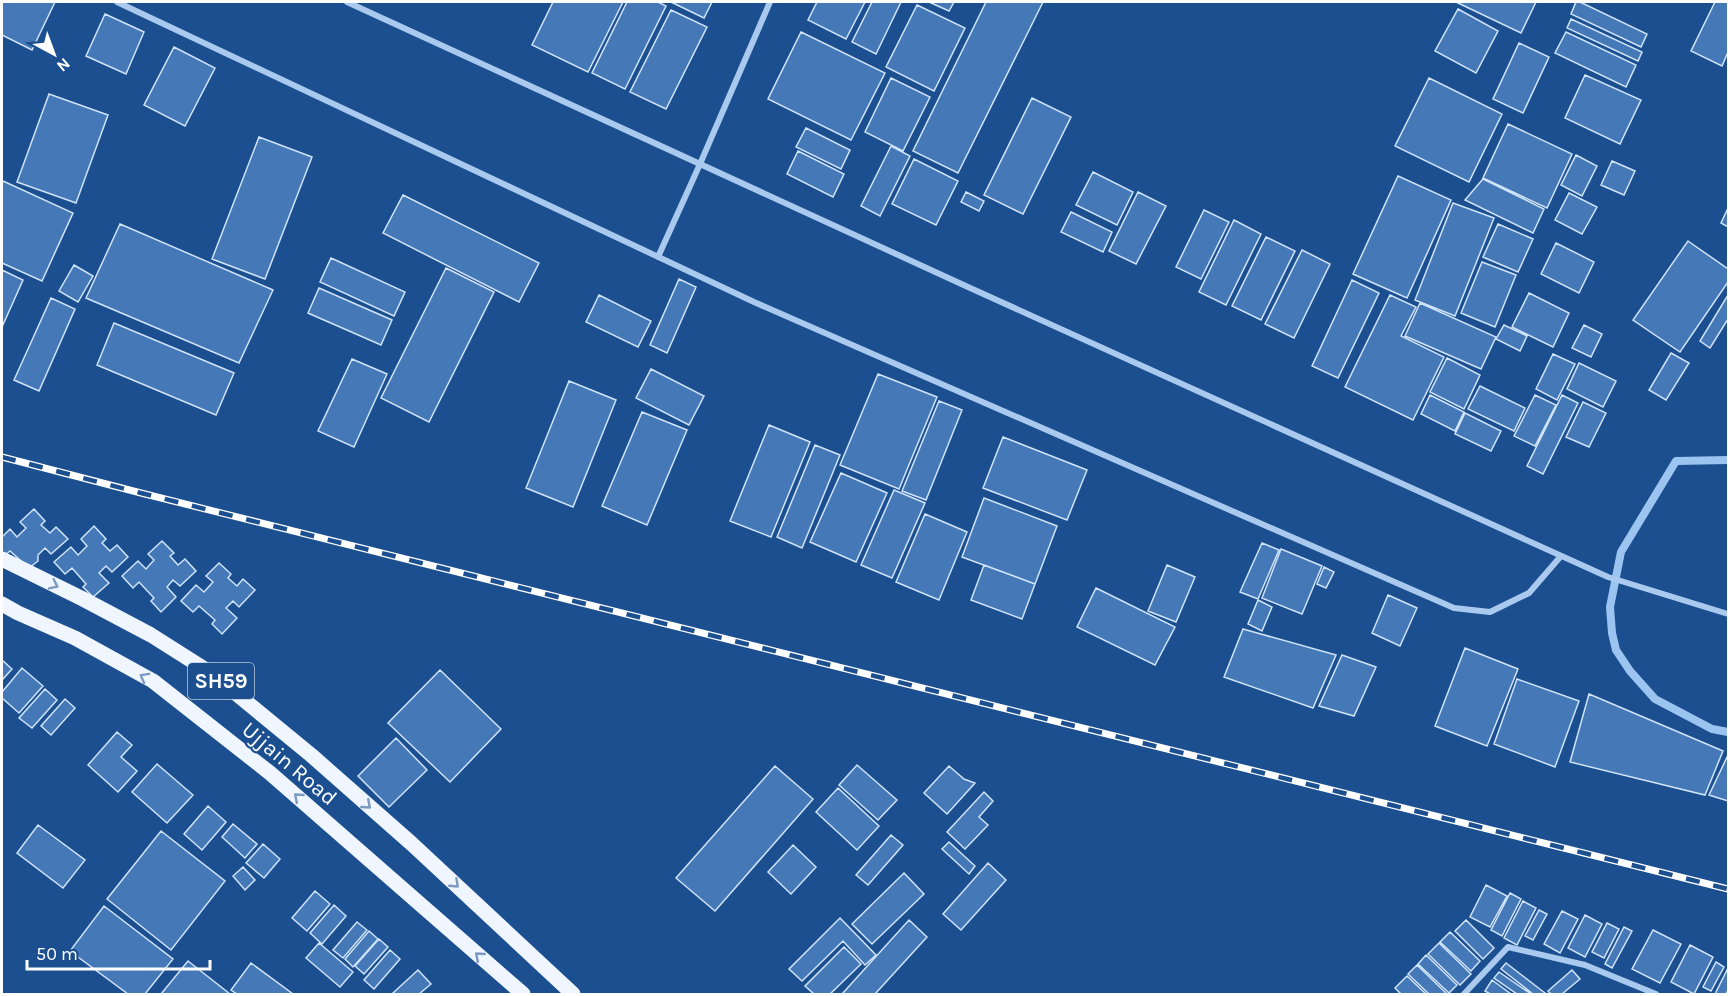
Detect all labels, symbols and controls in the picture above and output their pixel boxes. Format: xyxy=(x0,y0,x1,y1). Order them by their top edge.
north arrow xyxy=(24,24,84,84)
text: N xyxy=(53,54,74,76)
one-way arrow xyxy=(48,578,58,589)
road number: SH59 xyxy=(188,663,254,699)
one-way arrow xyxy=(140,673,151,684)
street label: Ujjain Road xyxy=(237,717,342,811)
one-way arrow xyxy=(294,793,305,804)
one-way arrow xyxy=(360,798,370,809)
one-way arrow xyxy=(448,877,458,888)
scale bar xyxy=(27,933,210,971)
text: 50 m xyxy=(36,943,78,965)
one-way arrow xyxy=(475,952,486,963)

